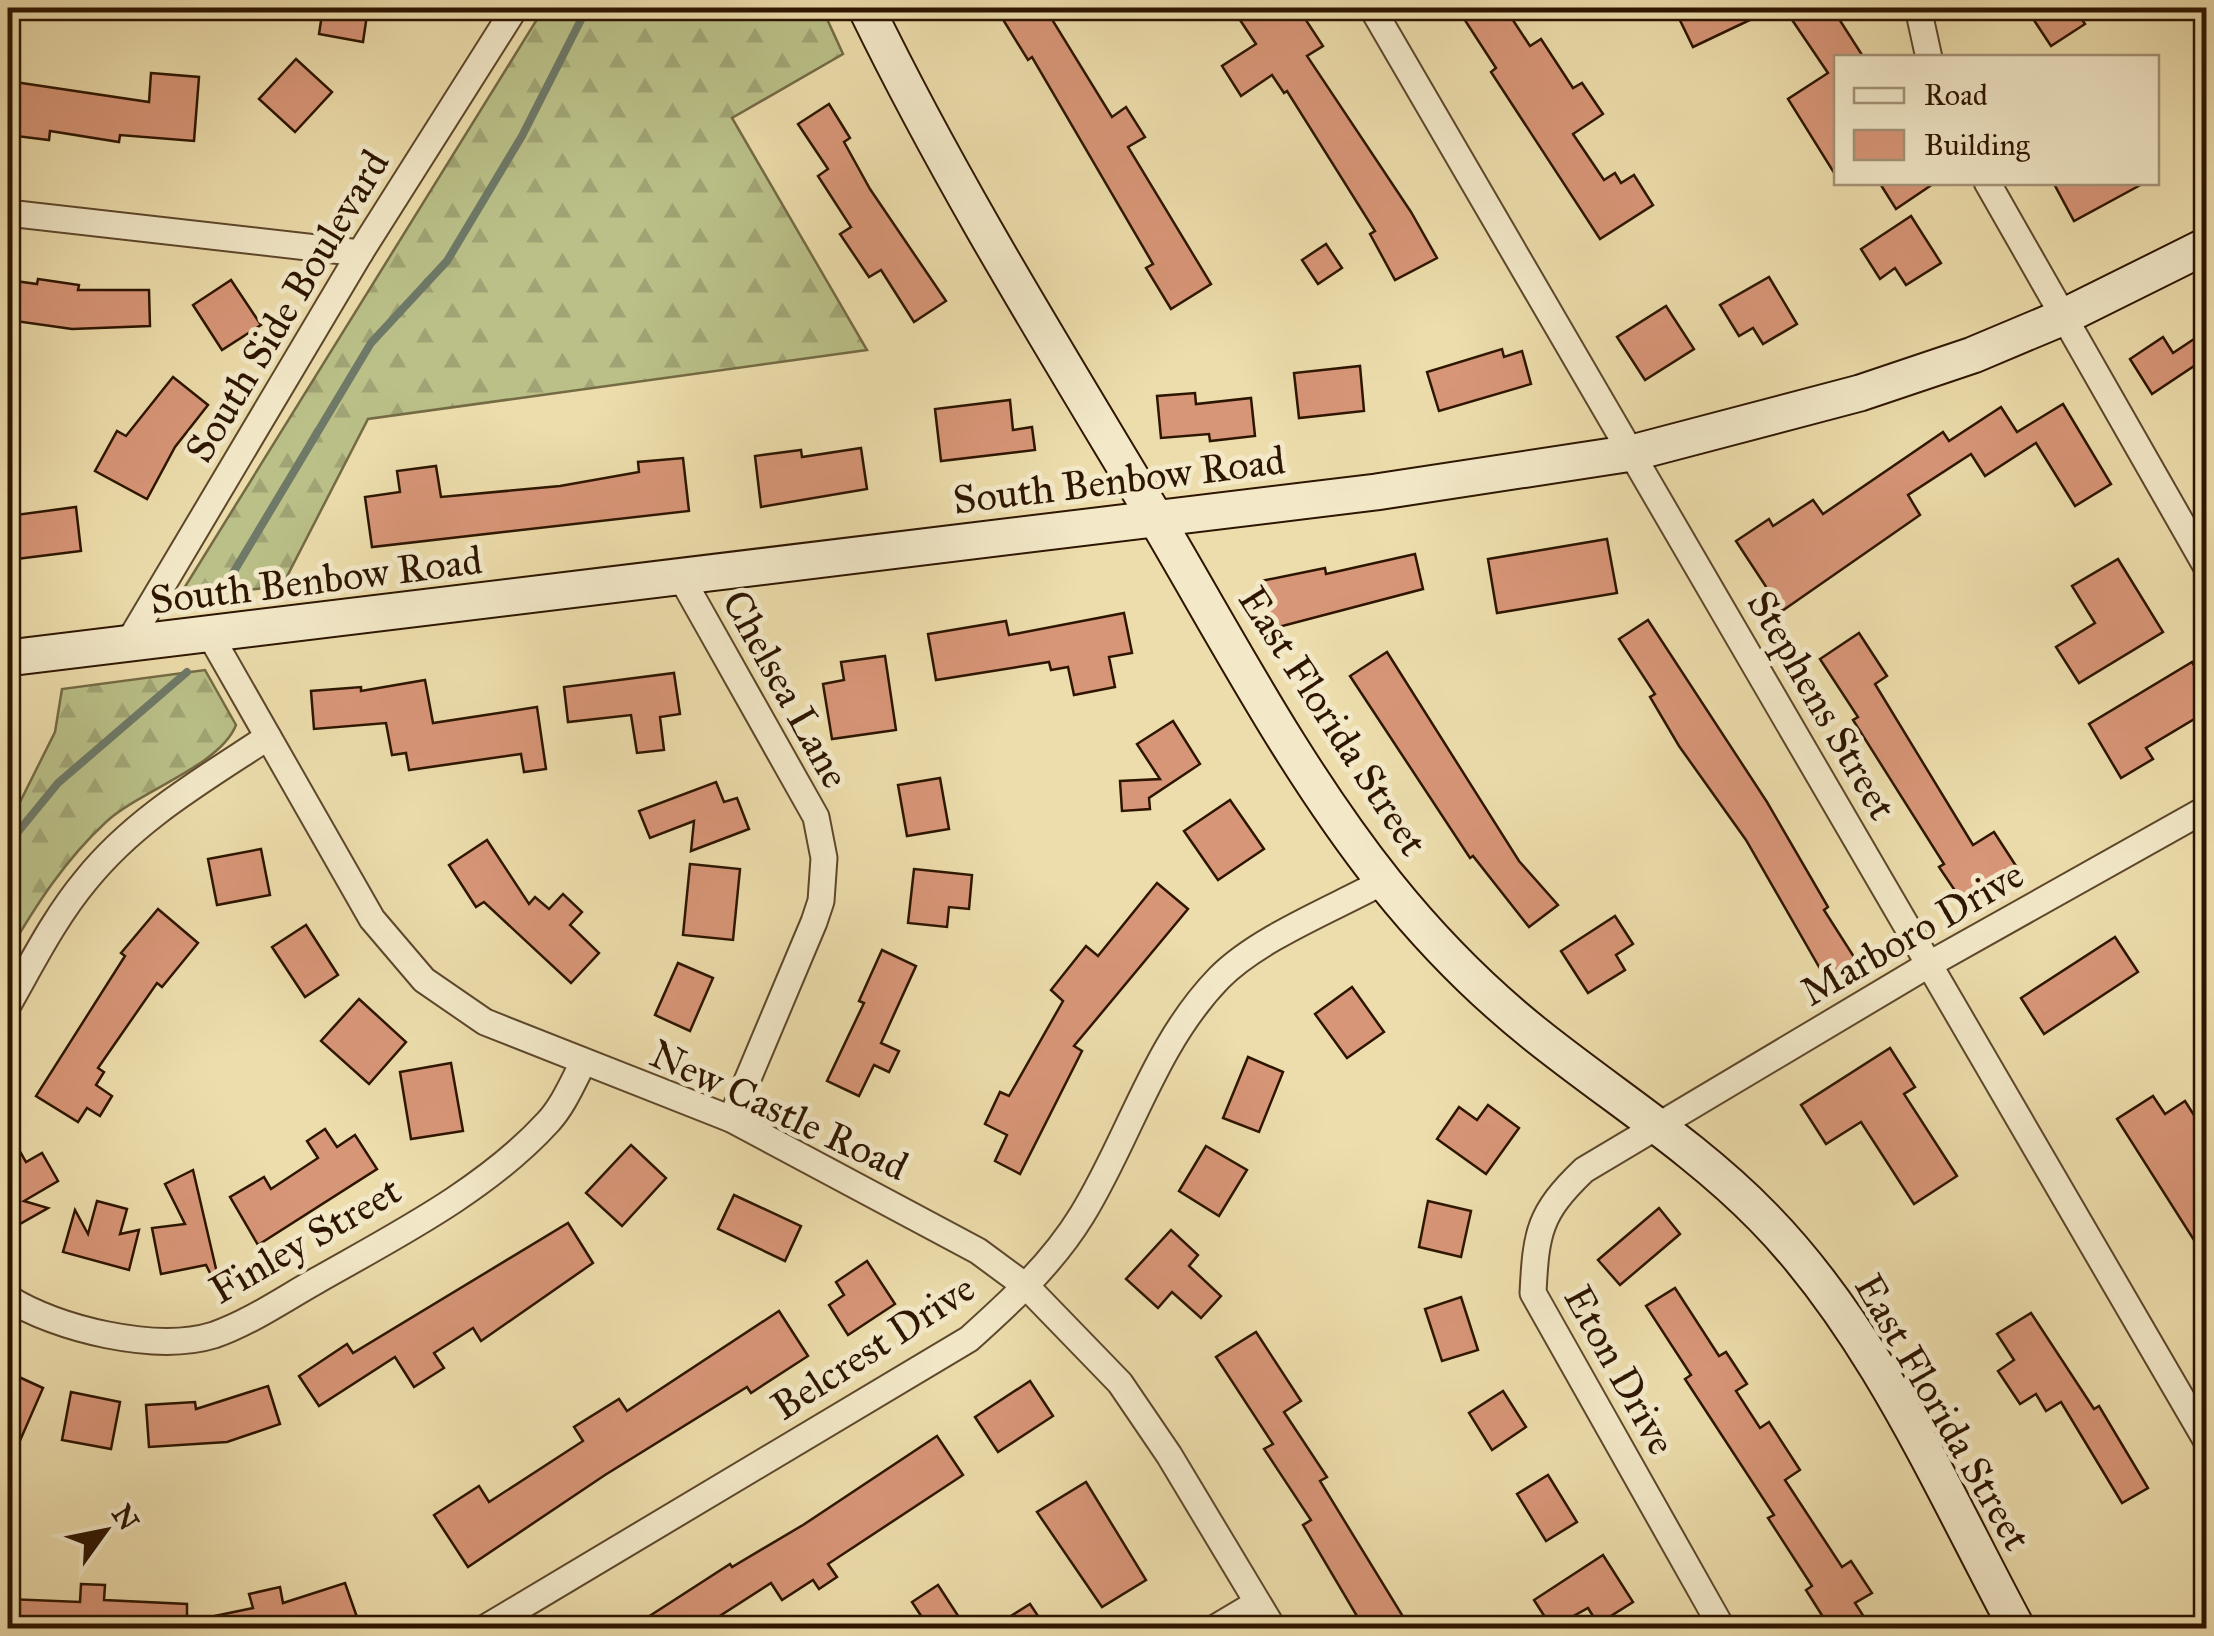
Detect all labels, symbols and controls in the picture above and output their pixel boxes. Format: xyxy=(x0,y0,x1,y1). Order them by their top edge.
legend xyxy=(1834,55,2159,185)
text: Road xyxy=(1924,77,1988,113)
text: Building xyxy=(1924,127,2031,163)
street label: South Side Boulevard xyxy=(175,141,399,471)
street label: South Benbow Road xyxy=(950,435,1288,525)
street label: South Benbow Road xyxy=(147,535,485,625)
street label: East Florida Street xyxy=(1228,577,1438,865)
street label: Chelsea Lane xyxy=(712,582,860,796)
street label: Stephens Street xyxy=(1737,582,1907,828)
street label: Marboro Drive xyxy=(1792,849,2032,1017)
street label: New Castle Road xyxy=(642,1029,916,1191)
street label: Finley Street xyxy=(201,1166,409,1314)
street label: Belcrest Drive xyxy=(762,1263,984,1431)
street label: East Florida Street xyxy=(1844,1265,2042,1559)
street label: Eton Drive xyxy=(1553,1277,1687,1463)
north arrow xyxy=(55,1481,155,1581)
text: N xyxy=(104,1498,147,1537)

